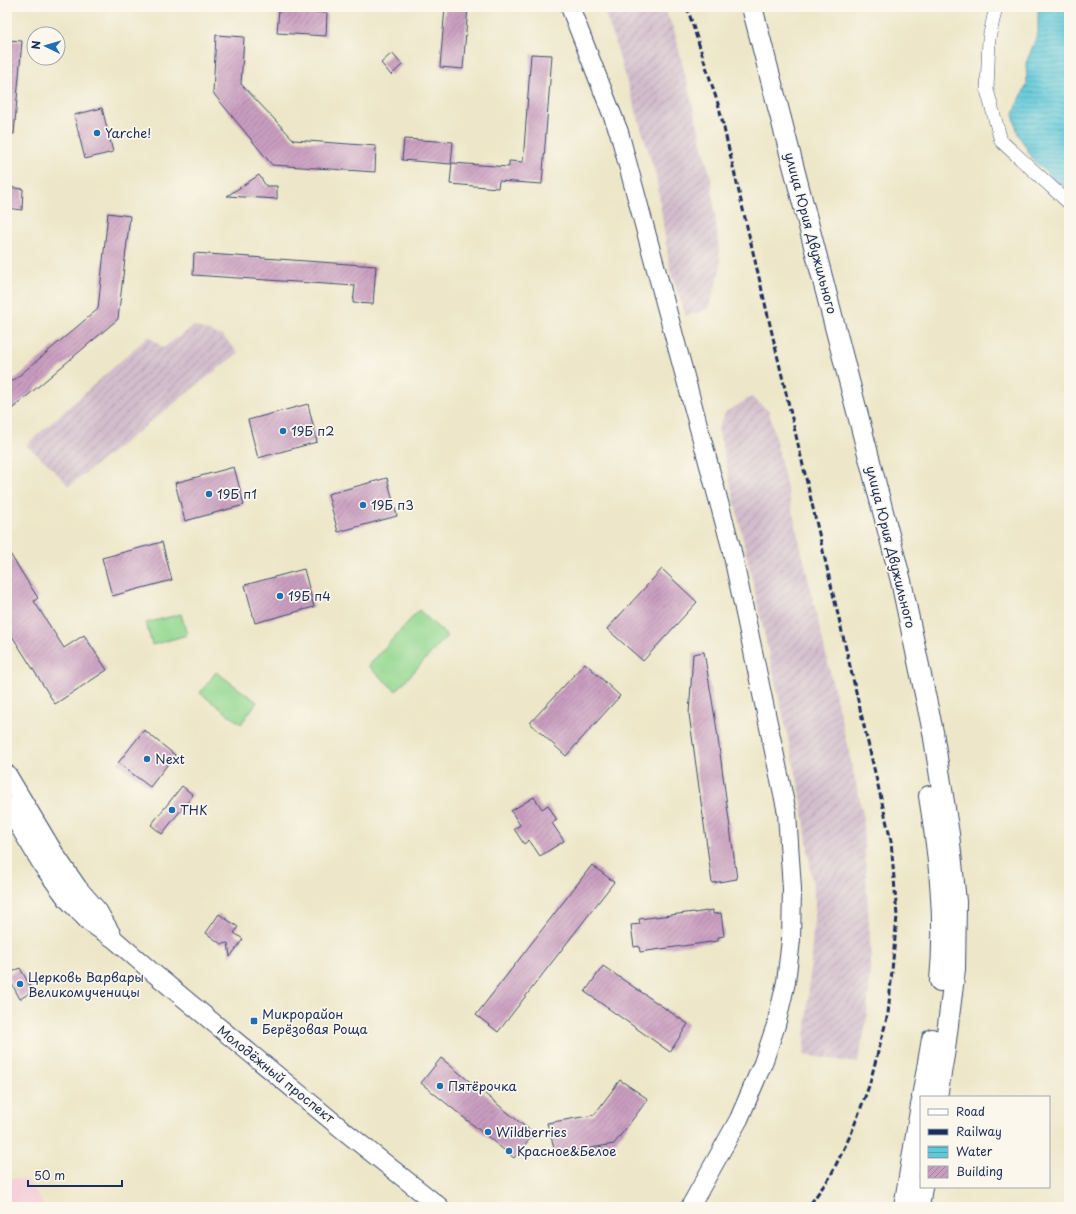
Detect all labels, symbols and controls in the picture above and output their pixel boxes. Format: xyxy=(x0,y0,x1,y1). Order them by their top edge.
north arrow xyxy=(26,26,66,66)
text: N xyxy=(27,40,44,50)
place label: Yarche! xyxy=(105,123,151,142)
marker: Yarche! xyxy=(92,128,102,138)
street label: улица Юрия Двужильного xyxy=(781,150,842,316)
place label: 19Б п2 xyxy=(291,421,334,440)
marker: 19Б п2 xyxy=(278,426,288,436)
street label: улица Юрия Двужильного xyxy=(862,464,921,630)
place label: 19Б п1 xyxy=(217,484,257,503)
marker: 19Б п1 xyxy=(204,489,214,499)
place label: 19Б п3 xyxy=(371,495,414,514)
marker: 19Б п3 xyxy=(358,500,368,510)
place label: 19Б п4 xyxy=(288,586,331,605)
marker: 19Б п4 xyxy=(275,591,285,601)
place label: Next xyxy=(155,749,185,768)
marker: Next xyxy=(142,754,152,764)
place label: ТНК xyxy=(180,800,207,819)
marker: ТНК xyxy=(167,805,177,815)
place label: Церковь Варвары Великомученицы xyxy=(28,967,144,1001)
marker: Церковь Варвары Великомученицы xyxy=(15,979,25,989)
place label: Микрорайон Берёзовая Роща xyxy=(262,1004,369,1038)
marker: Микрорайон Берёзовая Роща xyxy=(249,1016,259,1026)
street label: Молодёжный проспект xyxy=(214,1020,340,1127)
place label: Пятёрочка xyxy=(448,1076,518,1095)
marker: Пятёрочка xyxy=(435,1081,445,1091)
legend xyxy=(920,1096,1050,1188)
text: Road xyxy=(956,1102,985,1120)
place label: Wildberries xyxy=(496,1122,567,1141)
text: Railway xyxy=(956,1122,1002,1140)
marker: Wildberries xyxy=(483,1127,493,1137)
place label: Красное&Белое xyxy=(517,1141,617,1160)
text: Water xyxy=(956,1142,993,1160)
marker: Красное&Белое xyxy=(504,1146,514,1156)
scale bar xyxy=(28,1162,122,1188)
text: Building xyxy=(956,1162,1003,1180)
text: 50 m xyxy=(34,1166,65,1184)

